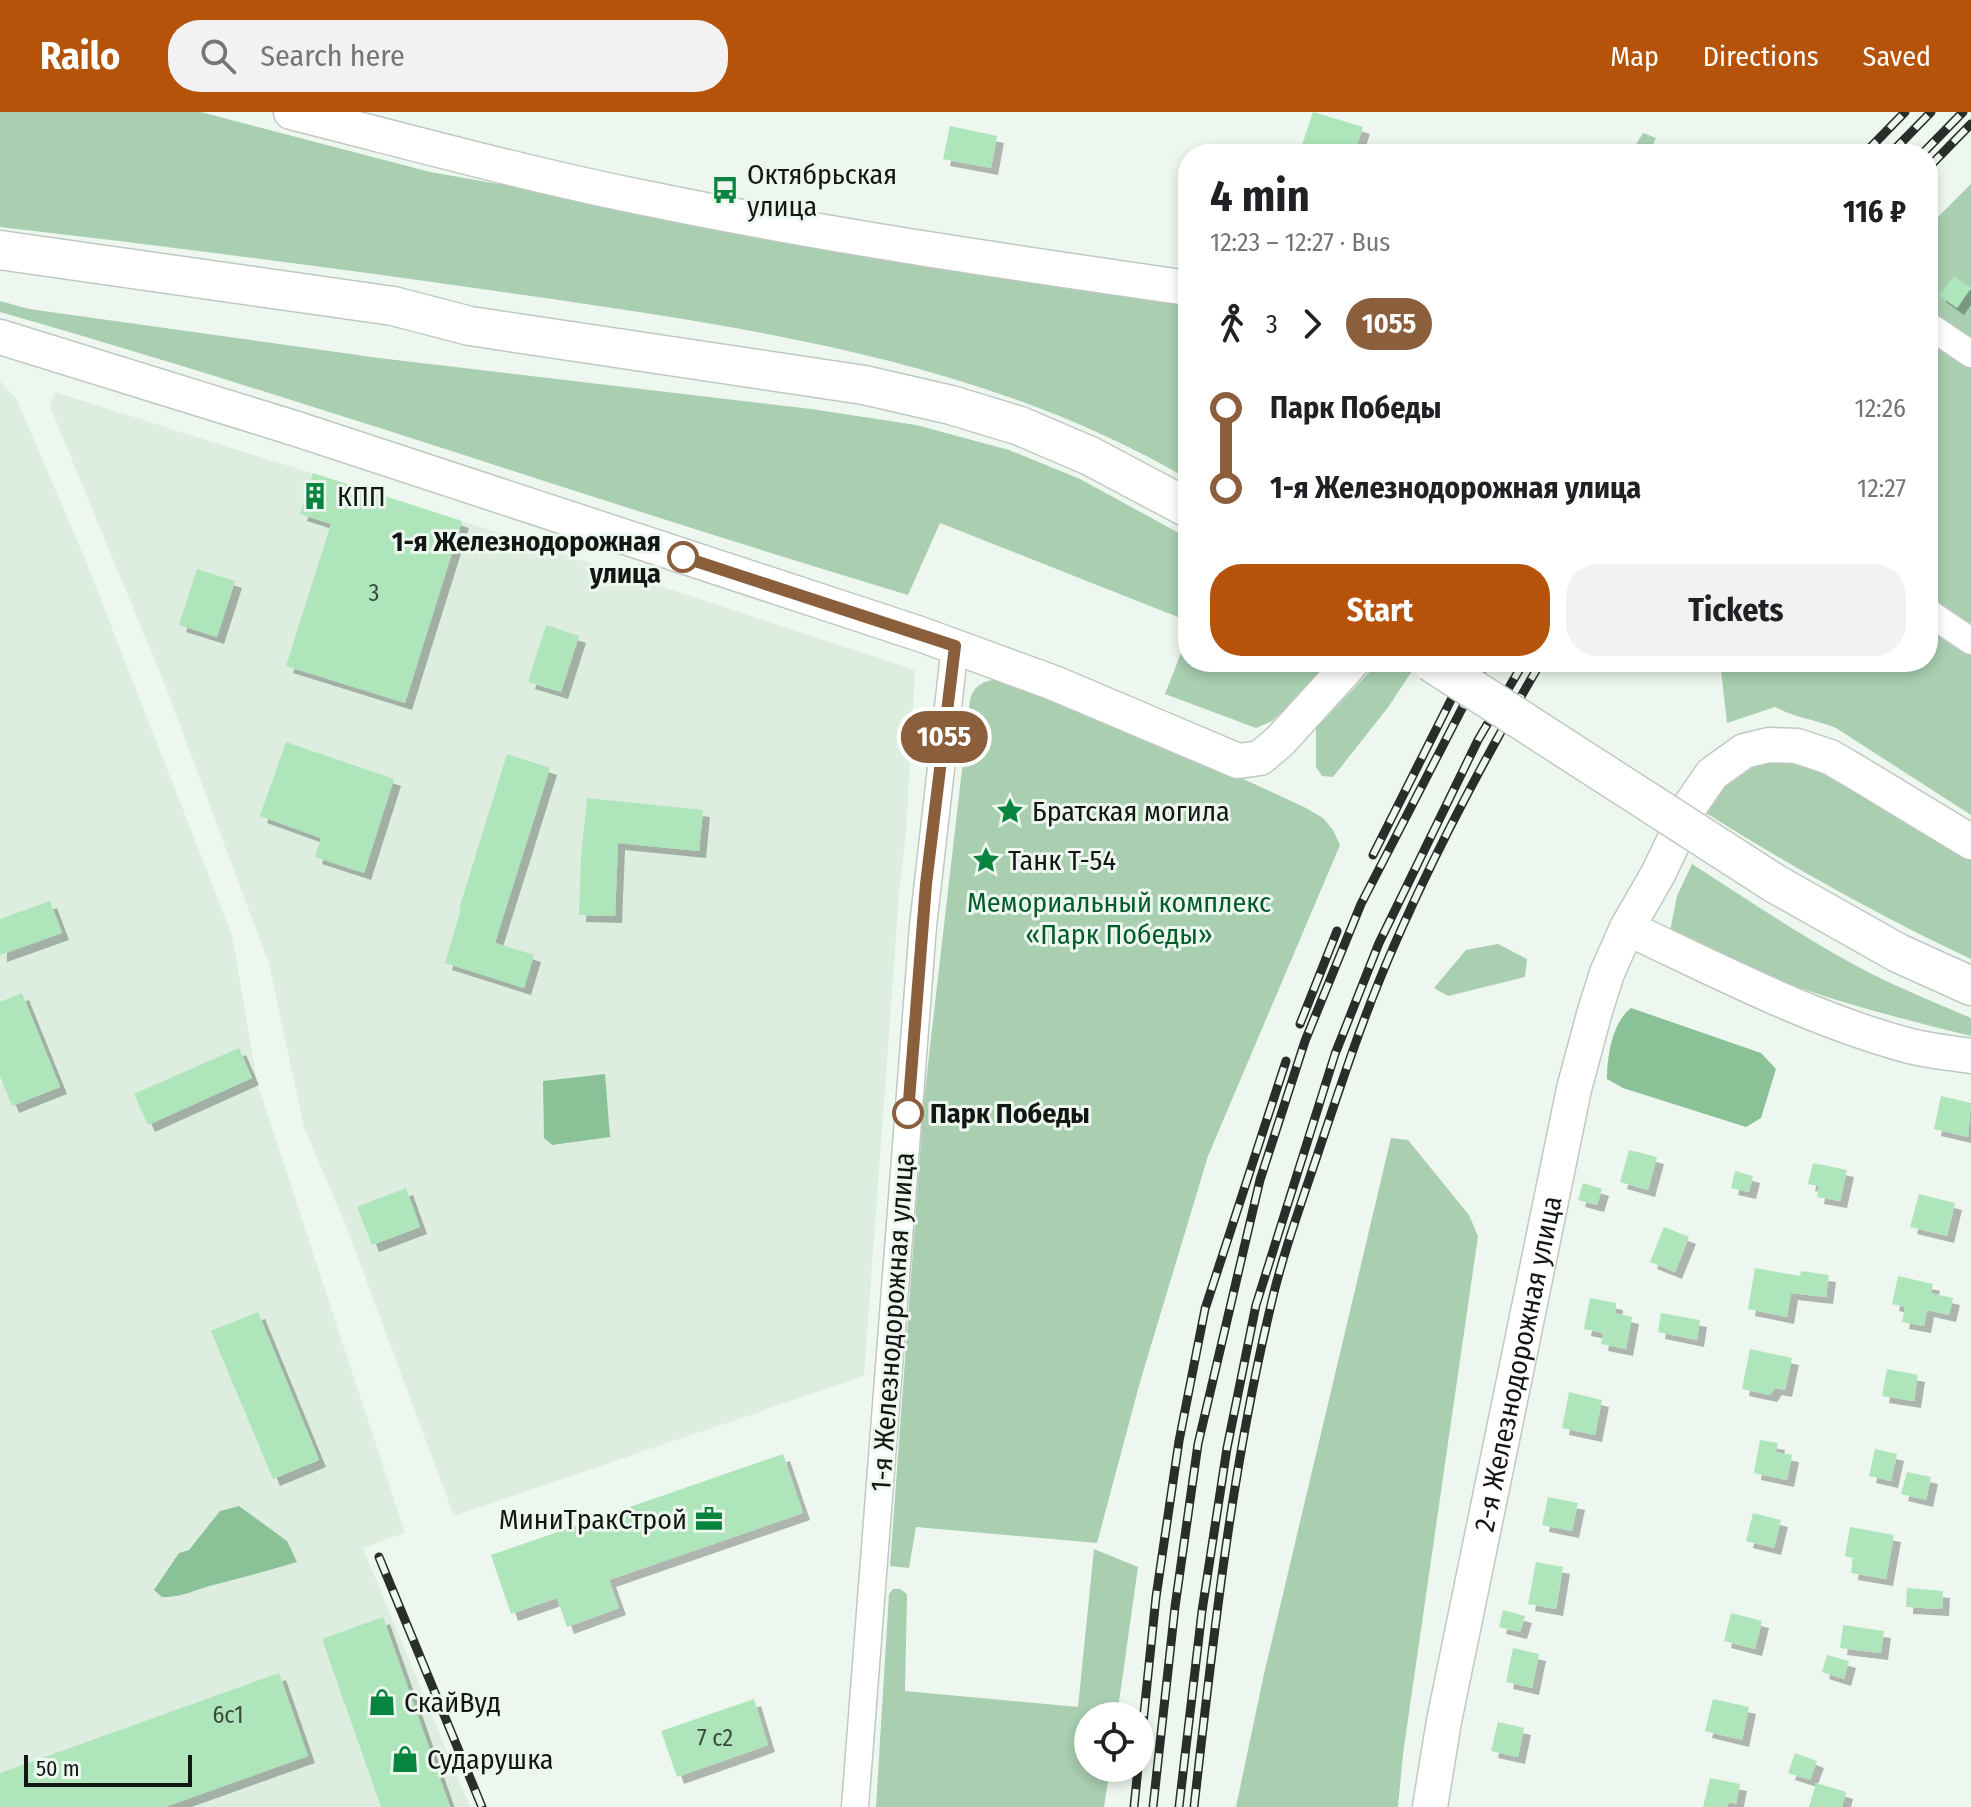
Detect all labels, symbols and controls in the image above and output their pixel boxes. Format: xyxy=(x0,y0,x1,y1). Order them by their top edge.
search box xyxy=(168,20,728,92)
text: Railo xyxy=(40,33,120,79)
icon: search xyxy=(196,34,240,78)
text: Search here xyxy=(260,38,405,74)
text: Map xyxy=(1610,40,1659,73)
text: Directions xyxy=(1703,40,1819,73)
text: Saved xyxy=(1863,40,1931,73)
place label: Октябрьская улица xyxy=(747,158,897,223)
text: 4 min xyxy=(1210,170,1310,223)
bus stop icon: Октябрьская улица xyxy=(710,175,740,205)
text: 116 ₽ xyxy=(1843,194,1906,230)
text: 12:23 – 12:27 · Bus xyxy=(1210,227,1390,258)
icon: walk xyxy=(1210,302,1254,346)
icon: forward xyxy=(1290,302,1334,346)
text: 1055 xyxy=(1362,307,1416,340)
text: 3 xyxy=(1266,309,1278,340)
text: Парк Победы xyxy=(1270,390,1441,426)
text: 12:26 xyxy=(1855,393,1906,424)
text: 1-я Железнодорожная улица xyxy=(1270,470,1641,506)
text: 12:27 xyxy=(1857,473,1906,504)
place label: КПП xyxy=(337,480,386,513)
building icon: КПП xyxy=(300,481,330,511)
place label: 1-я Железнодорожная улица xyxy=(392,525,661,590)
marker: 1-я Железнодорожная улица xyxy=(668,542,698,572)
button: Start xyxy=(1210,564,1550,656)
button: Tickets xyxy=(1566,564,1906,656)
house number: 3 xyxy=(369,579,379,607)
line badge: 1055 xyxy=(888,711,1000,763)
text: 1055 xyxy=(917,720,971,753)
place label: Братская могила xyxy=(1032,795,1230,828)
place icon: Братская могила xyxy=(995,796,1025,826)
place label: Танк Т-54 xyxy=(1008,844,1116,877)
place icon: Танк Т-54 xyxy=(971,845,1001,875)
park label: Мемориальный комплекс «Парк Победы» xyxy=(967,886,1271,951)
place label: Парк Победы xyxy=(930,1097,1090,1130)
marker: Парк Победы xyxy=(893,1098,923,1128)
street label: 1-я Железнодорожная улица xyxy=(864,1151,921,1493)
street label: 2-я Железнодорожная улица xyxy=(1467,1193,1569,1534)
place label: МиниТракСтрой xyxy=(499,1503,687,1536)
office icon: МиниТракСтрой xyxy=(694,1504,724,1534)
place label: СкайВуд xyxy=(404,1686,501,1719)
shop icon: СкайВуд xyxy=(367,1687,397,1717)
house number: 6с1 xyxy=(212,1701,244,1729)
map controls xyxy=(1074,1702,1154,1782)
button: locate xyxy=(1074,1702,1154,1782)
house number: 7 с2 xyxy=(697,1724,733,1752)
place label: Сударушка xyxy=(427,1743,554,1776)
shop icon: Сударушка xyxy=(390,1744,420,1774)
scale bar xyxy=(24,1751,192,1787)
text: 50 m xyxy=(36,1755,80,1782)

